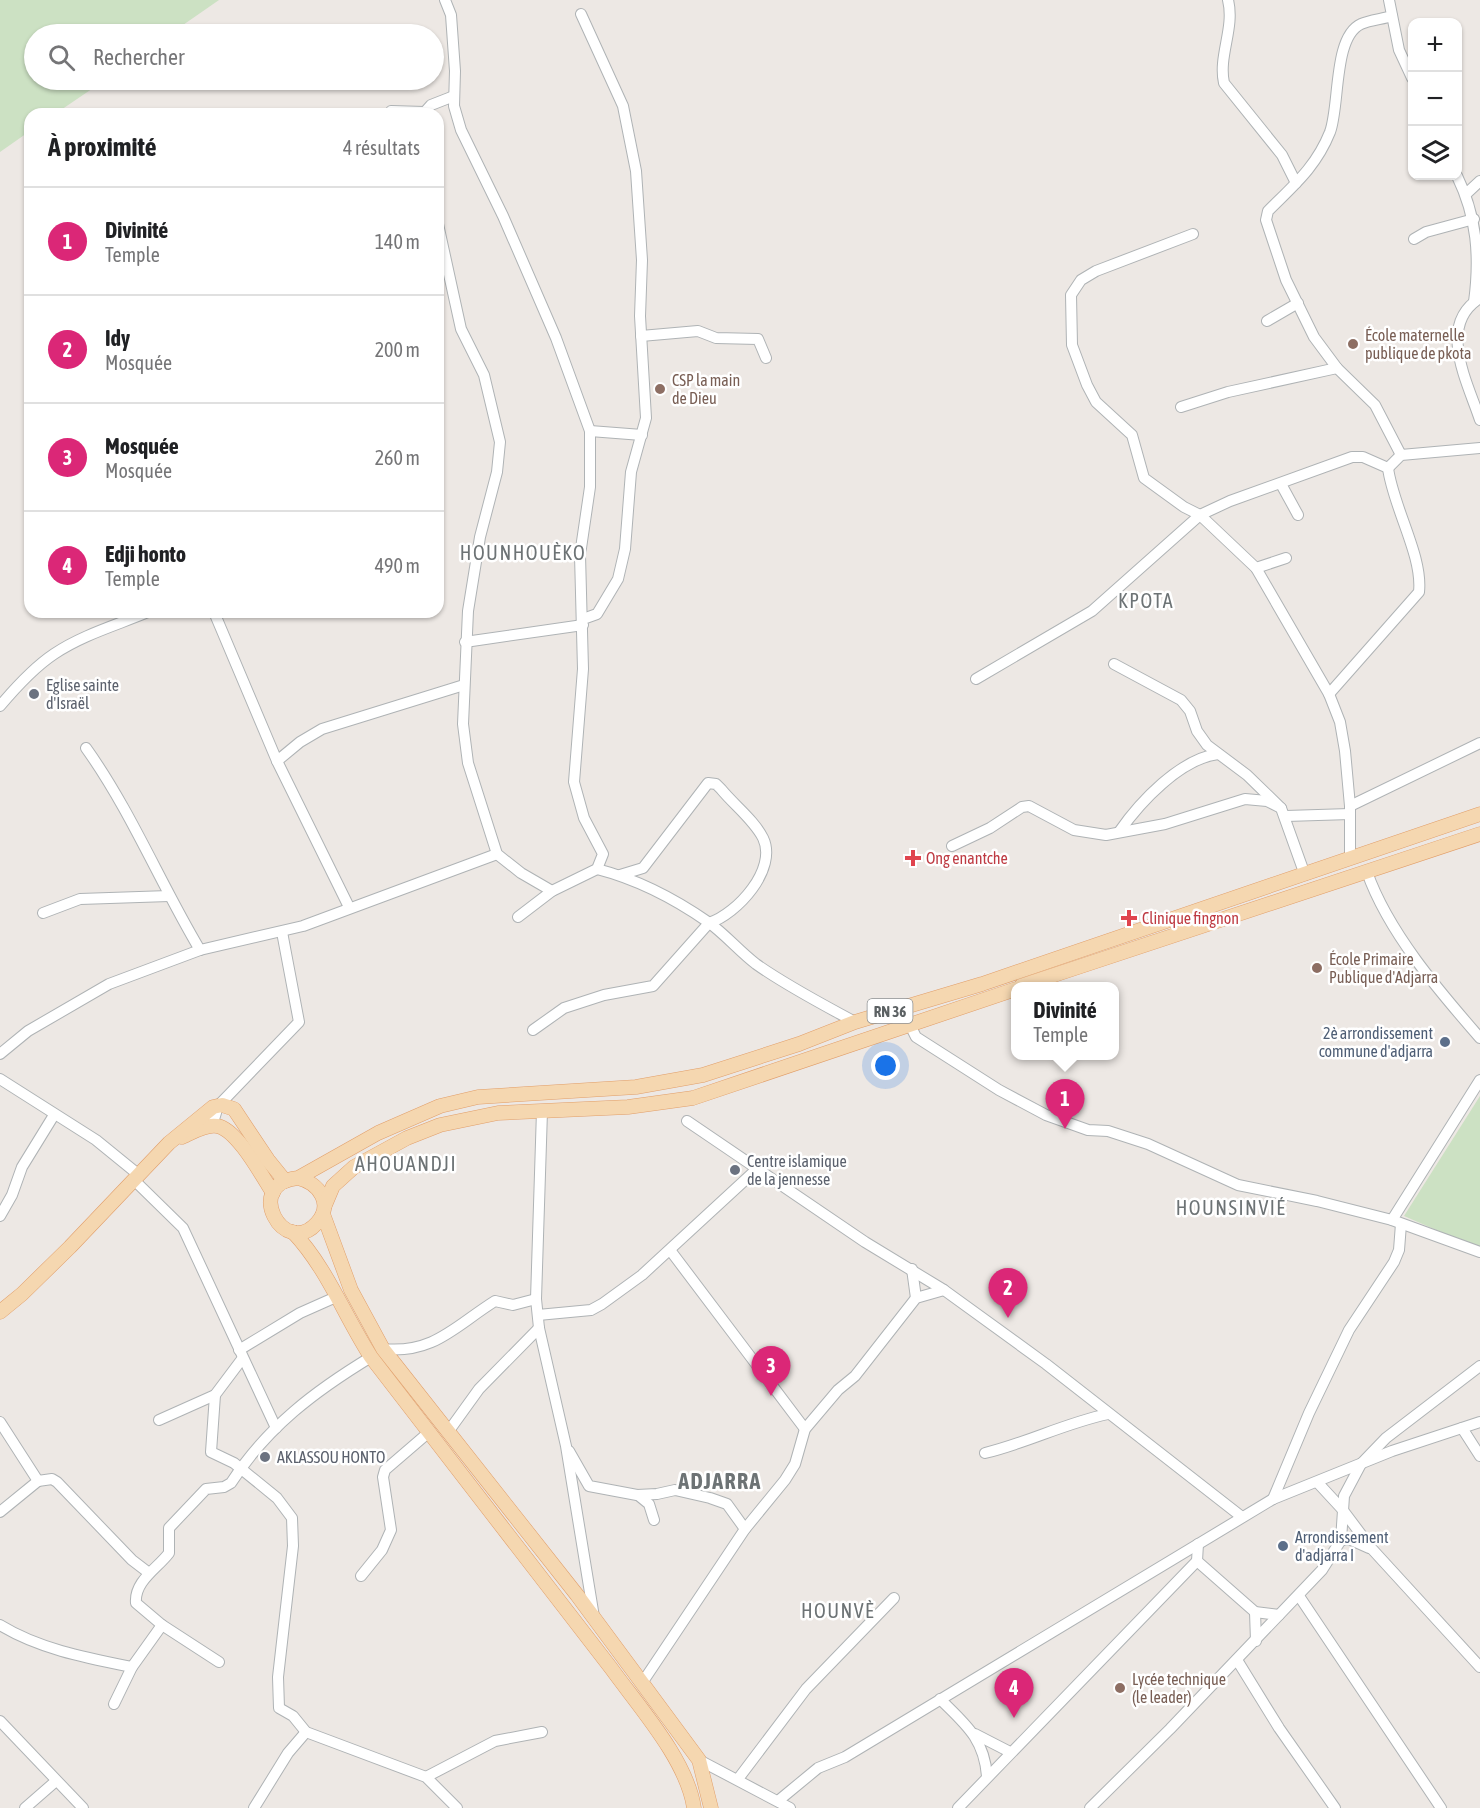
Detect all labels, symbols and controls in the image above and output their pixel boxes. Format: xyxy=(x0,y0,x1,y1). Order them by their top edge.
map controls xyxy=(1408,18,1462,180)
button: + xyxy=(1408,18,1462,72)
search box xyxy=(24,24,444,90)
icon: search xyxy=(45,41,78,74)
text: Rechercher xyxy=(93,44,184,70)
button: − xyxy=(1408,72,1462,126)
button: layers xyxy=(1408,126,1462,180)
text: À proximité xyxy=(48,132,156,162)
text: 4 résultats xyxy=(343,136,420,159)
text: Divinité xyxy=(105,217,168,243)
text: 1 xyxy=(63,230,72,253)
text: 140 m xyxy=(375,230,420,253)
text: Temple xyxy=(105,243,160,266)
text: Idy xyxy=(105,325,130,351)
place label: École maternelle publique de pkota xyxy=(1365,326,1472,363)
marker: École maternelle publique de pkota xyxy=(1346,337,1360,351)
text: 2 xyxy=(63,338,72,361)
text: 200 m xyxy=(375,338,420,361)
text: Mosquée xyxy=(105,351,172,374)
place label: CSP la main de Dieu xyxy=(672,371,740,407)
marker: CSP la main de Dieu xyxy=(653,382,667,396)
text: Mosquée xyxy=(105,433,179,459)
text: 3 xyxy=(63,446,72,469)
text: 260 m xyxy=(375,446,420,469)
text: Mosquée xyxy=(105,459,172,482)
text: Edji honto xyxy=(105,541,186,567)
district label: HOUNHOUÈKO xyxy=(460,541,586,564)
text: 4 xyxy=(63,554,72,577)
text: 490 m xyxy=(375,554,420,577)
text: Temple xyxy=(105,567,160,590)
district label: KPOTA xyxy=(1118,589,1174,612)
place label: Eglise sainte d'Israël xyxy=(46,676,119,712)
marker: Eglise sainte d'Israël xyxy=(27,687,41,701)
marker: Ong enantche xyxy=(904,849,922,867)
place label: Ong enantche xyxy=(926,849,1008,868)
marker: Clinique fingnon xyxy=(1120,909,1138,927)
place label: Clinique fingnon xyxy=(1142,909,1239,928)
place label: École Primaire Publique d'Adjarra xyxy=(1329,950,1438,987)
marker: École Primaire Publique d'Adjarra xyxy=(1310,961,1324,975)
popup xyxy=(1011,982,1119,1060)
text: Divinité xyxy=(1033,997,1097,1023)
road number: RN 36 xyxy=(868,999,912,1023)
text: Temple xyxy=(1033,1023,1088,1046)
place label: 2è arrondissement commune d'adjarra xyxy=(1319,1024,1433,1061)
marker: 2è arrondissement commune d'adjarra xyxy=(1438,1035,1452,1049)
your location xyxy=(871,1051,900,1080)
pin: 1 xyxy=(1046,1080,1084,1129)
district label: AHOUANDJI xyxy=(355,1152,457,1175)
place label: Centre islamique de la jennesse xyxy=(747,1152,847,1189)
marker: Centre islamique de la jennesse xyxy=(728,1163,742,1177)
district label: HOUNSINVIÉ xyxy=(1176,1196,1286,1219)
pin: 2 xyxy=(988,1268,1028,1318)
pin: 3 xyxy=(752,1346,790,1396)
place label: AKLASSOU HONTO xyxy=(277,1448,385,1466)
marker: AKLASSOU HONTO xyxy=(258,1450,272,1464)
district label: ADJARRA xyxy=(677,1468,762,1494)
place label: Arrondissement d'adjarra I xyxy=(1295,1528,1389,1565)
marker: Arrondissement d'adjarra I xyxy=(1276,1539,1290,1553)
district label: HOUNVÈ xyxy=(801,1599,875,1622)
pin: 4 xyxy=(994,1668,1034,1718)
place label: Lycée technique (le leader) xyxy=(1132,1670,1226,1707)
marker: Lycée technique (le leader) xyxy=(1113,1681,1127,1695)

